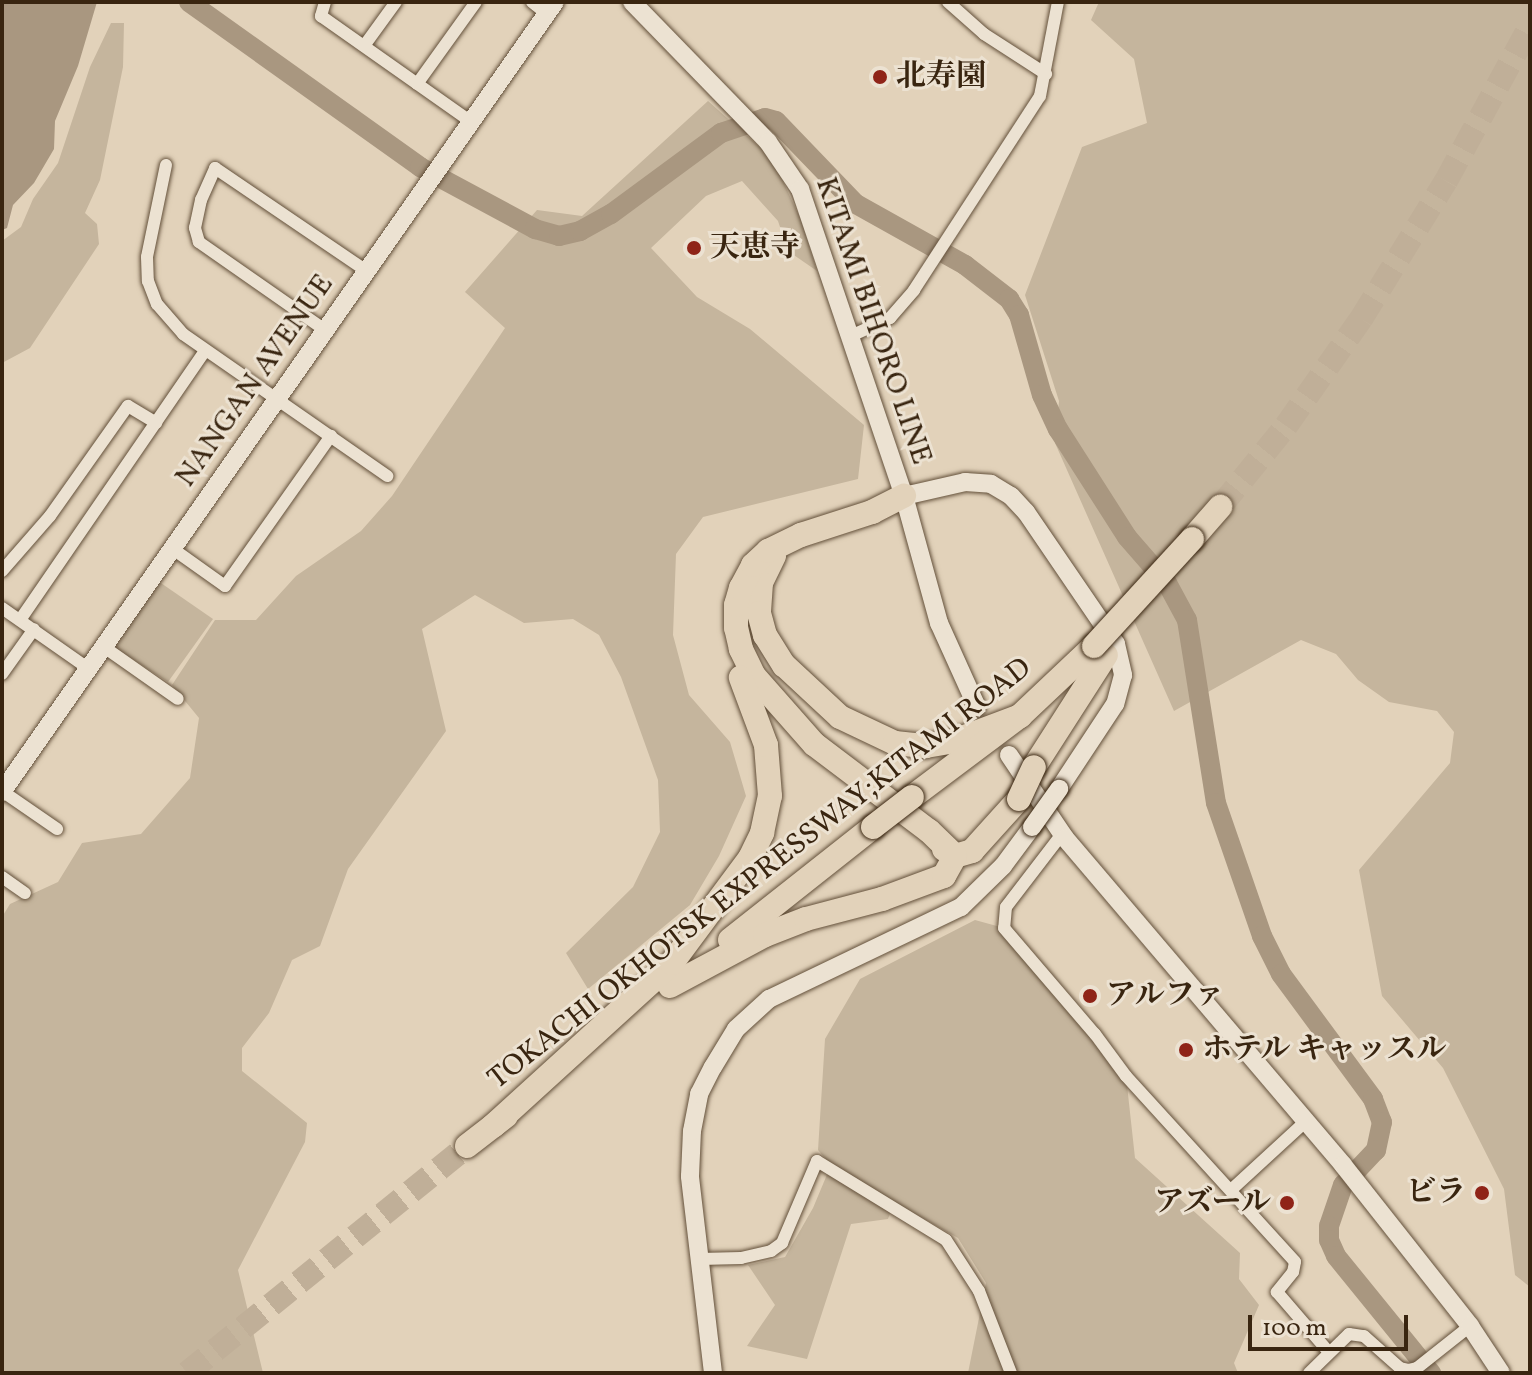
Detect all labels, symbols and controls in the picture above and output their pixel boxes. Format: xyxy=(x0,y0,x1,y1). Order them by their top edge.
place label: 北寿園 xyxy=(896,59,986,95)
marker: 北寿園 xyxy=(871,68,889,86)
street label: KITAMI BIHORO LINE xyxy=(807,173,939,469)
place label: 天恵寺 xyxy=(710,230,800,266)
marker: 天恵寺 xyxy=(685,239,703,257)
street label: NANGAN AVENUE xyxy=(168,268,342,494)
street label: TOKACHI OKHOTSK EXPRESSWAY;KITAMI ROAD xyxy=(481,651,1039,1097)
place label: アルファ xyxy=(1106,978,1226,1014)
marker: アルファ xyxy=(1081,987,1099,1005)
place label: ホテル キャッスル xyxy=(1202,1032,1448,1068)
marker: ホテル キャッスル xyxy=(1177,1041,1195,1059)
place label: ビラ xyxy=(1406,1175,1466,1211)
marker: ビラ xyxy=(1473,1184,1491,1202)
place label: アズール xyxy=(1153,1185,1271,1221)
marker: アズール xyxy=(1278,1194,1296,1212)
scale bar xyxy=(1252,1299,1412,1349)
text: 100 m xyxy=(1262,1312,1327,1346)

